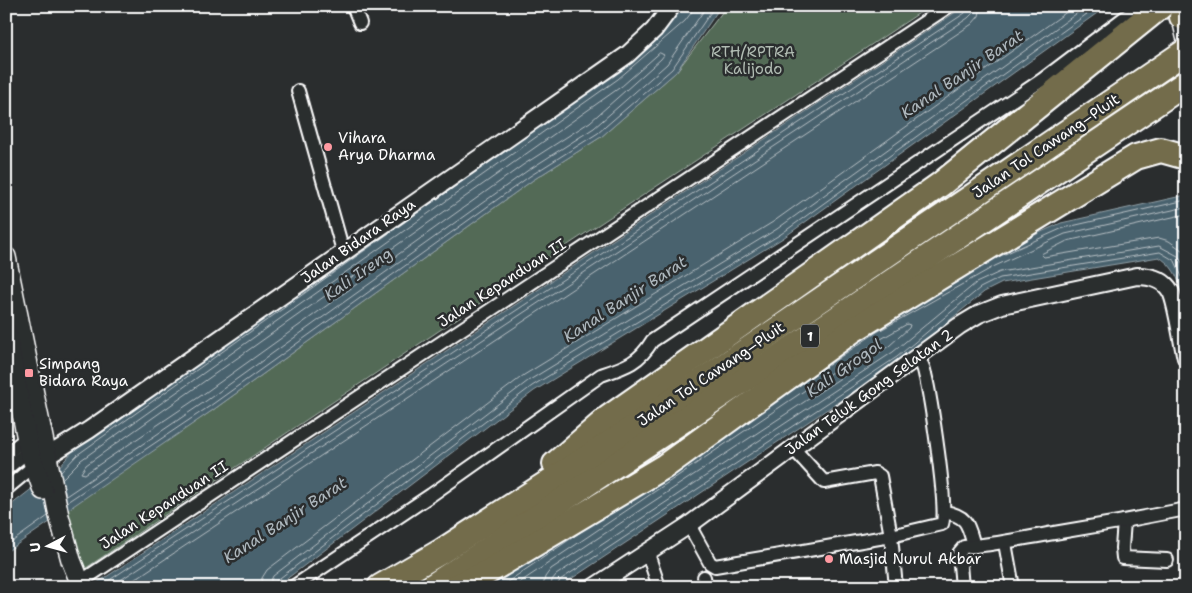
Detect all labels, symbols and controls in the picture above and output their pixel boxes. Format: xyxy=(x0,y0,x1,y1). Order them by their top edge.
water label: Kanal Banjir Barat xyxy=(897,25,1027,123)
park label: RTH/RPTRA Kalijodo xyxy=(711,42,795,79)
street label: Jalan Tol Cawang–Pluit xyxy=(969,89,1123,203)
place label: Vihara Arya Dharma xyxy=(338,128,436,165)
marker: Vihara Arya Dharma xyxy=(322,141,334,153)
street label: Jalan Bidara Raya xyxy=(297,194,420,288)
street label: Jalan Kepanduan II xyxy=(434,234,570,332)
water label: Kali Ireng xyxy=(320,243,396,305)
water label: Kanal Banjir Barat xyxy=(559,251,691,347)
street label: Jalan Tol Cawang–Pluit xyxy=(634,317,788,431)
street label: Jalan Teluk Gong Selatan 2 xyxy=(781,324,957,460)
road number: 1 xyxy=(801,324,819,348)
water label: Kali Grogol xyxy=(802,334,886,402)
place label: Simpang Bidara Raya xyxy=(39,354,129,391)
marker: Simpang Bidara Raya xyxy=(23,367,35,379)
street label: Jalan Kepanduan II xyxy=(96,456,232,554)
water label: Kanal Banjir Barat xyxy=(219,472,351,568)
north arrow xyxy=(22,520,72,570)
text: U xyxy=(26,542,45,553)
place label: Masjid Nurul Akbar xyxy=(839,549,982,569)
marker: Masjid Nurul Akbar xyxy=(823,553,835,565)

